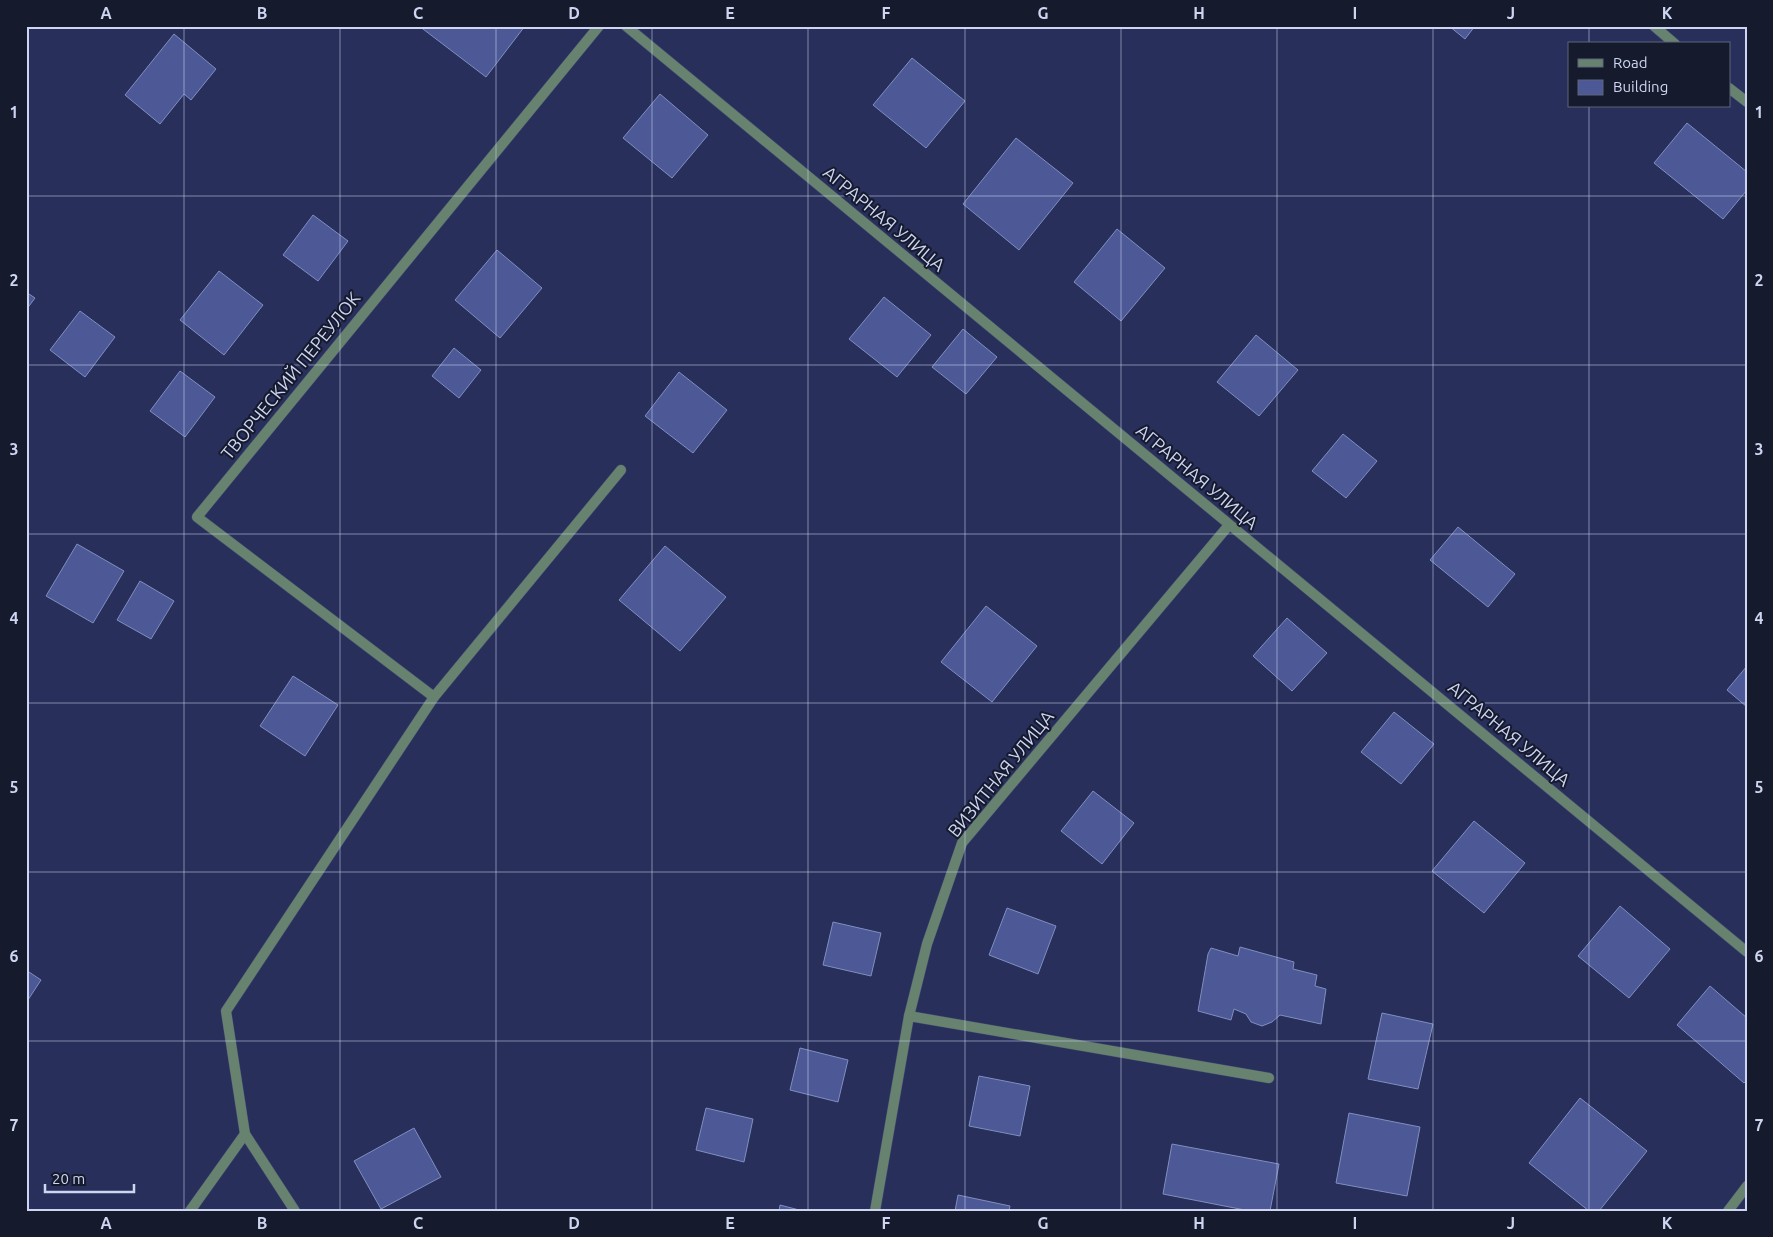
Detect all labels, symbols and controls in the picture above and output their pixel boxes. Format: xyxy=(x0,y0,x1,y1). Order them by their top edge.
text: A xyxy=(100,4,112,22)
text: B xyxy=(257,4,267,22)
text: C xyxy=(413,4,423,22)
text: D xyxy=(568,4,580,22)
text: E xyxy=(725,4,735,22)
text: F xyxy=(882,4,891,22)
text: G xyxy=(1037,4,1049,22)
text: H xyxy=(1193,4,1205,22)
text: I xyxy=(1353,4,1357,22)
text: J xyxy=(1507,4,1515,22)
text: K xyxy=(1662,4,1673,22)
legend xyxy=(1568,42,1730,108)
text: Road xyxy=(1613,54,1648,71)
text: Building xyxy=(1613,78,1668,95)
text: 1 xyxy=(9,103,19,121)
text: 1 xyxy=(1754,103,1764,121)
street label: АГРАРНАЯ УЛИЦА xyxy=(820,162,950,275)
text: 2 xyxy=(9,271,19,289)
text: 2 xyxy=(1754,271,1764,289)
street label: ТВОРЧЕСКИЙ ПЕРЕУЛОК xyxy=(217,288,364,463)
street label: АГРАРНАЯ УЛИЦА xyxy=(1133,420,1263,533)
text: 3 xyxy=(9,440,19,458)
text: 3 xyxy=(1754,440,1764,458)
text: 4 xyxy=(9,609,19,627)
text: 4 xyxy=(1754,609,1764,627)
street label: АГРАРНАЯ УЛИЦА xyxy=(1445,677,1575,790)
street label: ВИЗИТНАЯ УЛИЦА xyxy=(943,706,1057,840)
text: 5 xyxy=(9,778,19,796)
text: 5 xyxy=(1754,778,1764,796)
text: 6 xyxy=(9,947,19,965)
text: 6 xyxy=(1754,947,1764,965)
text: 7 xyxy=(9,1116,19,1134)
text: 7 xyxy=(1754,1116,1764,1134)
scale bar xyxy=(45,1162,134,1194)
text: 20 m xyxy=(52,1170,85,1187)
text: A xyxy=(100,1214,112,1232)
text: B xyxy=(257,1214,267,1232)
text: C xyxy=(413,1214,423,1232)
text: D xyxy=(568,1214,580,1232)
text: E xyxy=(725,1214,735,1232)
text: F xyxy=(882,1214,891,1232)
text: G xyxy=(1037,1214,1049,1232)
text: H xyxy=(1193,1214,1205,1232)
text: I xyxy=(1353,1214,1357,1232)
text: J xyxy=(1507,1214,1515,1232)
text: K xyxy=(1662,1214,1673,1232)

